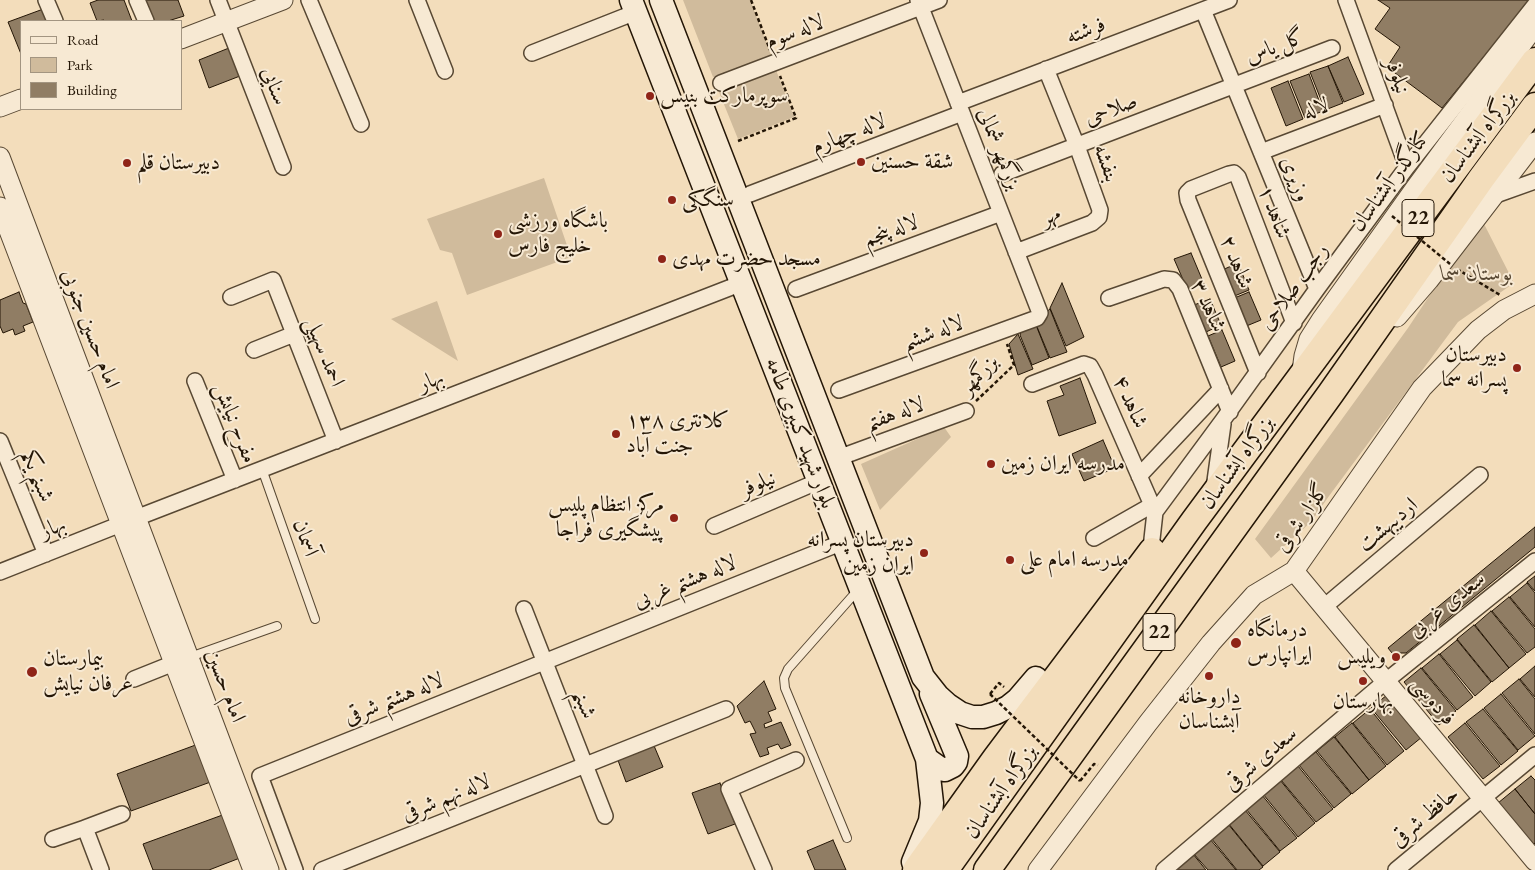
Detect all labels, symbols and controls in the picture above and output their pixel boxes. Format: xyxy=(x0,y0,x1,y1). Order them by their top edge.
street label: لاله سوم xyxy=(762,9,828,55)
street label: فرشته xyxy=(1062,11,1110,51)
legend xyxy=(20,20,182,110)
street label: گل یاس xyxy=(1242,24,1308,70)
text: Road xyxy=(67,30,98,49)
street label: نیلوفر xyxy=(1378,54,1416,98)
text: Park xyxy=(67,55,93,74)
street label: سنایی xyxy=(255,63,293,109)
text: Building xyxy=(67,80,117,99)
place label: سوپرمارکت بنیس xyxy=(660,83,788,109)
street label: بزرگراه آبشناسان xyxy=(1434,85,1522,189)
street label: صلاحی xyxy=(1081,88,1141,132)
marker: سوپرمارکت بنیس xyxy=(644,90,656,102)
street label: لاله xyxy=(1299,92,1333,126)
street label: بزرگمهر شمالی xyxy=(971,104,1027,194)
street label: لاله چهارم xyxy=(808,108,890,160)
street label: کنارگذر آبشناسان xyxy=(1345,127,1435,237)
street label: بنفشه xyxy=(1087,140,1125,186)
place label: شقة حسنين xyxy=(871,149,954,175)
place label: دبیرستان قلم xyxy=(137,150,220,176)
street label: وزیری xyxy=(1274,152,1316,206)
marker: شقة حسنين xyxy=(855,156,867,168)
marker: دبیرستان قلم xyxy=(121,157,133,169)
street label: شاهد ۱ xyxy=(1252,182,1296,242)
place label: سنگکی xyxy=(682,187,734,213)
marker: سنگکی xyxy=(666,194,678,206)
street label: مهر xyxy=(1037,200,1065,232)
road number: 22 xyxy=(1402,200,1434,237)
place label: باشگاه ورزشی خلیج فارس xyxy=(508,208,608,260)
street label: لاله پنجم xyxy=(860,209,922,253)
marker: باشگاه ورزشی خلیج فارس xyxy=(492,228,504,240)
street label: شاهد ۲ xyxy=(1213,232,1259,292)
street label: رجب صلاحی xyxy=(1253,238,1335,336)
place label: مسجد حضرت مهدی xyxy=(672,246,821,272)
marker: مسجد حضرت مهدی xyxy=(656,253,668,265)
park label: بوستان سما xyxy=(1441,261,1513,287)
street label: امام حسین جنوبی xyxy=(55,265,125,393)
street label: شاهد ۳ xyxy=(1184,275,1232,337)
street label: لاله ششم xyxy=(899,310,967,356)
street label: احمد سهیلی xyxy=(298,313,350,391)
place label: دبیرستان پسرانه سما xyxy=(1442,342,1507,394)
street label: بزرگمهر xyxy=(954,349,1004,401)
street label: بلوار شهید کبیری طامه xyxy=(759,354,841,512)
marker: دبیرستان پسرانه سما xyxy=(1511,362,1523,374)
street label: بهار xyxy=(414,364,448,398)
street label: شاهد ۴ xyxy=(1107,371,1153,433)
street label: مفرح نیایش xyxy=(208,379,262,467)
street label: لاله هفتم xyxy=(862,391,928,437)
place label: کلانتری ۱۳۸ جنت آباد xyxy=(626,408,730,460)
street label: بزرگراه آبشناسان xyxy=(1194,411,1280,515)
marker: کلانتری ۱۳۸ جنت آباد xyxy=(610,428,622,440)
street label: شبنم یکم xyxy=(15,446,59,506)
place label: مدرسه ایران زمین xyxy=(1001,451,1125,477)
marker: مدرسه ایران زمین xyxy=(985,458,997,470)
street label: نیلوفر xyxy=(736,465,780,503)
street label: گلزار شرقی xyxy=(1269,478,1335,558)
place label: مرکز انتظام پلیس پیشگیری فراجا xyxy=(548,492,664,544)
street label: اردیبهشت xyxy=(1352,492,1424,558)
street label: بهار xyxy=(36,511,70,545)
marker: مرکز انتظام پلیس پیشگیری فراجا xyxy=(668,512,680,524)
street label: آسمان xyxy=(286,516,324,560)
place label: دبیرستان پسرانه ایران زمین xyxy=(807,527,914,578)
marker: دبیرستان پسرانه ایران زمین xyxy=(918,547,930,559)
place label: مدرسه امام علی xyxy=(1020,547,1129,573)
street label: لاله هشتم غربی xyxy=(630,549,740,615)
marker: مدرسه امام علی xyxy=(1004,554,1016,566)
street label: سعدی غربی xyxy=(1403,566,1491,644)
road number: 22 xyxy=(1143,614,1175,650)
place label: درمانگاه ایرانپارس xyxy=(1247,617,1312,668)
marker: درمانگاه ایرانپارس xyxy=(1229,636,1243,650)
place label: ویلیس xyxy=(1337,644,1386,670)
place label: بيمارستان عرفان نيايش xyxy=(43,646,133,698)
street label: امام حسین xyxy=(199,646,251,726)
marker: ویلیس xyxy=(1390,651,1402,663)
marker: بيمارستان عرفان نيايش xyxy=(25,665,39,679)
street label: لاله هشتم شرقی xyxy=(340,667,448,731)
marker: داروخانه آبشناسان xyxy=(1203,670,1215,682)
street label: فردوسی xyxy=(1405,671,1461,731)
marker: بهارستان xyxy=(1357,675,1369,687)
place label: داروخانه آبشناسان xyxy=(1177,684,1241,736)
street label: شبنم xyxy=(566,685,602,723)
place label: بهارستان xyxy=(1333,689,1393,715)
street label: سعدی شرقی xyxy=(1219,721,1303,797)
street label: بزرگراه آبشناسان xyxy=(959,740,1043,844)
street label: لاله نهم شرقی xyxy=(398,768,494,828)
street label: حافظ شرقی xyxy=(1385,781,1465,853)

